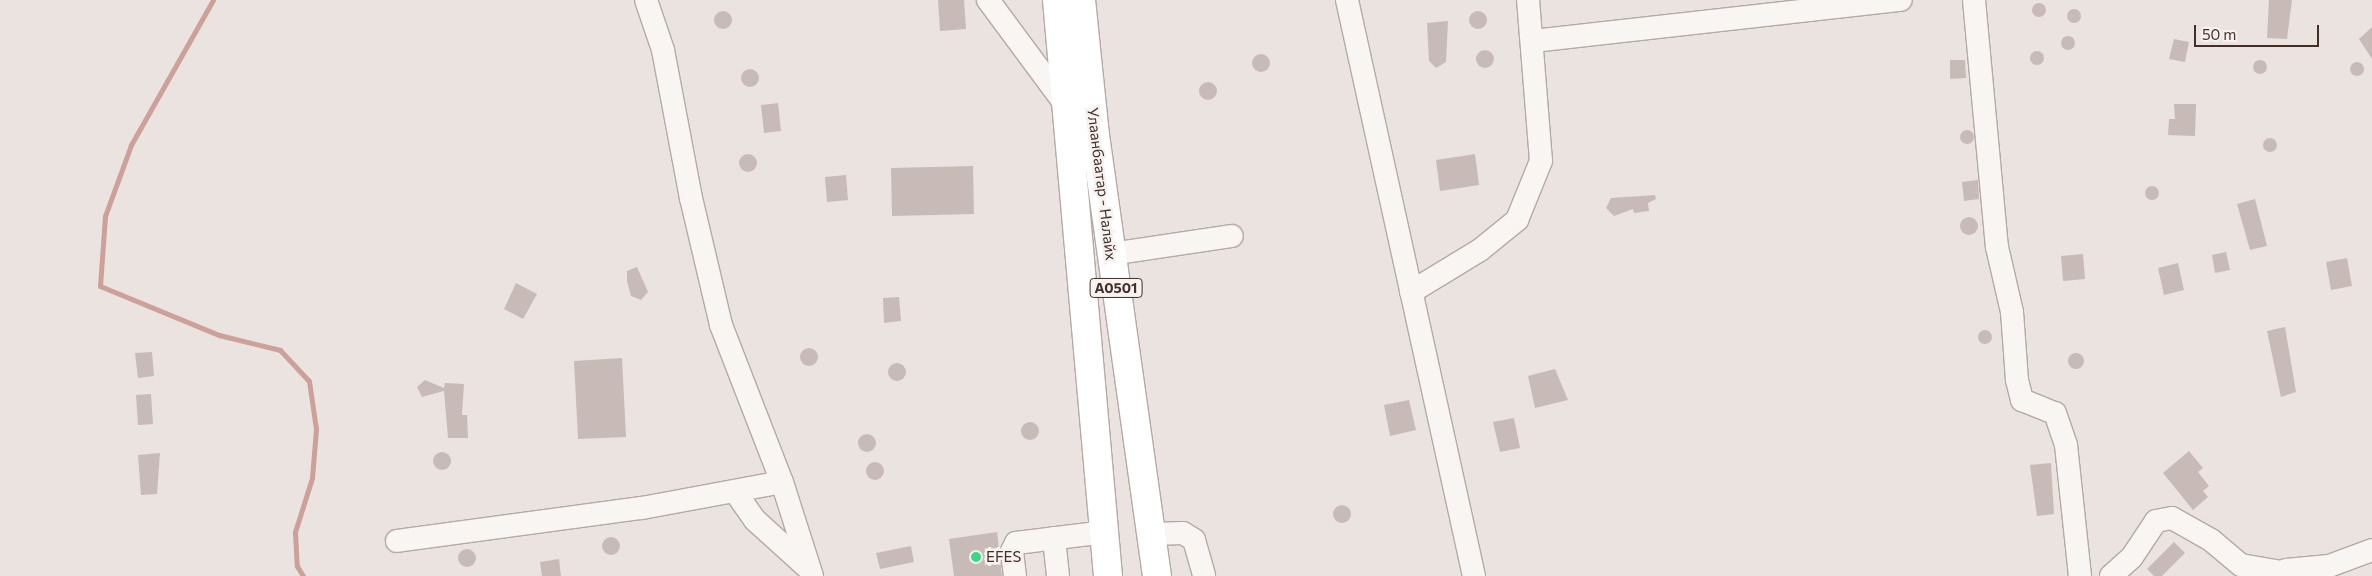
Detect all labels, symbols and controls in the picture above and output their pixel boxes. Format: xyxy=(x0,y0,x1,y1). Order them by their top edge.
scale bar xyxy=(2197,15,2322,47)
text: 50 m xyxy=(2202,25,2236,43)
street label: Улаанбаатар - Налайх xyxy=(1084,107,1120,261)
road number: A0501 xyxy=(1088,276,1144,300)
place label: EFES xyxy=(986,548,1021,566)
marker: EFES xyxy=(970,551,982,563)

